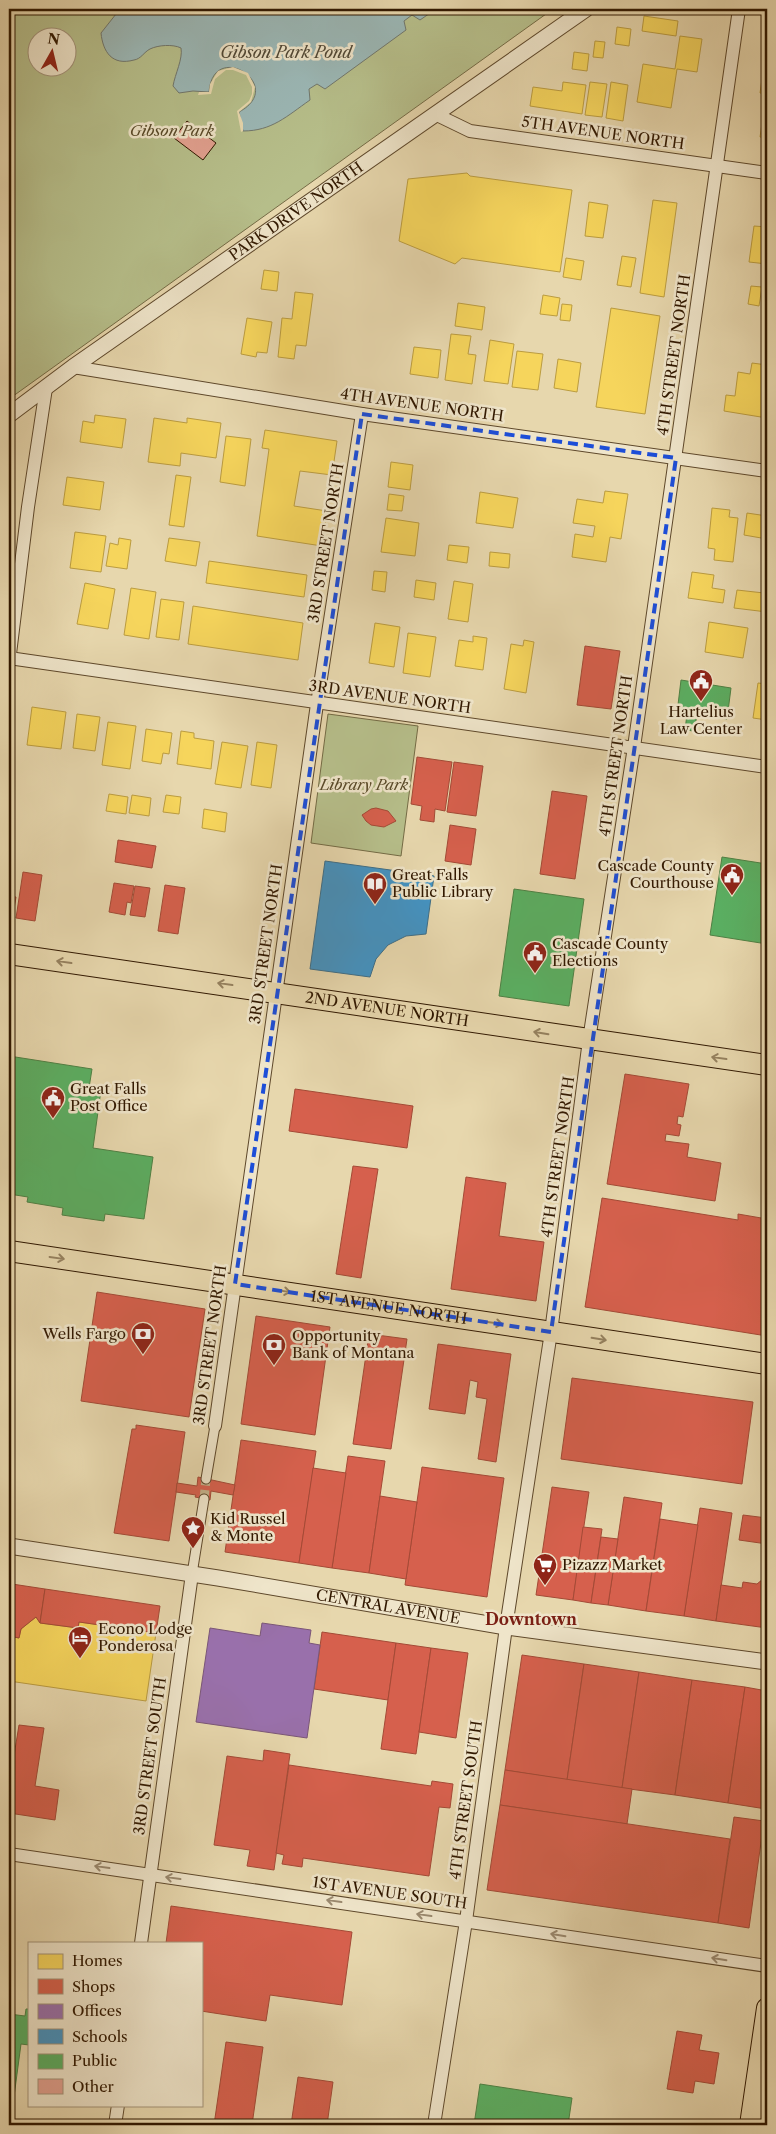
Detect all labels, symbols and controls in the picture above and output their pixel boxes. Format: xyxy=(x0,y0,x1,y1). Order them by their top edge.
north arrow xyxy=(28,28,78,78)
text: N xyxy=(47,29,61,49)
water label: Gibson Park Pond xyxy=(220,42,353,62)
street label: 5TH AVENUE NORTH xyxy=(520,112,686,153)
park label: Gibson Park xyxy=(130,121,214,140)
street label: PARK DRIVE NORTH xyxy=(225,157,367,264)
street label: 4TH STREET NORTH xyxy=(653,273,694,437)
street label: 4TH AVENUE NORTH xyxy=(339,384,505,425)
street label: 3RD STREET NORTH xyxy=(303,462,348,624)
public building icon: Hartelius Law Center xyxy=(688,668,714,702)
street label: 4TH STREET NORTH xyxy=(595,674,636,838)
street label: 3RD AVENUE NORTH xyxy=(308,676,472,717)
place label: Hartelius Law Center xyxy=(660,702,743,738)
park label: Library Park xyxy=(319,775,409,794)
place label: Cascade County Courthouse xyxy=(598,856,715,892)
public building icon: Cascade County Courthouse xyxy=(719,862,745,896)
street label: 3RD STREET NORTH xyxy=(245,863,286,1025)
place label: Great Falls Public Library xyxy=(392,865,494,901)
library icon: Great Falls Public Library xyxy=(362,871,388,905)
place label: Cascade County Elections xyxy=(552,934,669,970)
public building icon: Cascade County Elections xyxy=(522,940,548,974)
one-way arrow xyxy=(56,957,72,967)
one-way arrow xyxy=(217,979,233,989)
street label: 2ND AVENUE NORTH xyxy=(304,987,470,1030)
one-way arrow xyxy=(534,1027,550,1037)
one-way arrow xyxy=(711,1053,727,1063)
street label: 4TH STREET NORTH xyxy=(537,1075,578,1239)
place label: Great Falls Post Office xyxy=(70,1079,148,1115)
public building icon: Great Falls Post Office xyxy=(40,1085,66,1119)
one-way arrow xyxy=(49,1253,65,1263)
street label: 3RD STREET NORTH xyxy=(189,1264,230,1426)
street label: 1ST AVENUE NORTH xyxy=(309,1286,469,1328)
one-way arrow xyxy=(275,1287,291,1297)
one-way arrow xyxy=(487,1319,503,1329)
bank icon: Wells Fargo xyxy=(130,1321,156,1355)
place label: Wells Fargo xyxy=(42,1324,126,1343)
place label: Opportunity Bank of Montana xyxy=(292,1326,415,1362)
bank icon: Opportunity Bank of Montana xyxy=(261,1332,287,1366)
one-way arrow xyxy=(591,1334,607,1344)
place label: Kid Russel & Monte xyxy=(210,1509,286,1545)
place icon: Kid Russel & Monte xyxy=(180,1515,206,1549)
supermarket icon: Pizazz Market xyxy=(532,1552,558,1586)
place label: Pizazz Market xyxy=(562,1555,663,1574)
street label: CENTRAL AVENUE xyxy=(315,1585,462,1628)
district label: Downtown xyxy=(485,1609,577,1629)
place label: Econo Lodge Ponderosa xyxy=(98,1619,192,1655)
hotel icon: Econo Lodge Ponderosa xyxy=(67,1625,93,1659)
street label: 3RD STREET SOUTH xyxy=(129,1676,170,1836)
street label: 4TH STREET SOUTH xyxy=(445,1719,486,1881)
one-way arrow xyxy=(95,1862,111,1872)
street label: 1ST AVENUE SOUTH xyxy=(312,1872,469,1913)
one-way arrow xyxy=(165,1873,181,1883)
one-way arrow xyxy=(326,1896,342,1906)
one-way arrow xyxy=(416,1909,432,1919)
one-way arrow xyxy=(551,1929,567,1939)
legend xyxy=(28,1942,202,2106)
text: Homes xyxy=(72,1951,123,1970)
one-way arrow xyxy=(711,1953,727,1963)
text: Shops xyxy=(72,1977,115,1996)
text: Offices xyxy=(72,2001,122,2020)
text: Schools xyxy=(72,2027,128,2046)
text: Public xyxy=(72,2051,117,2070)
text: Other xyxy=(72,2077,115,2096)

